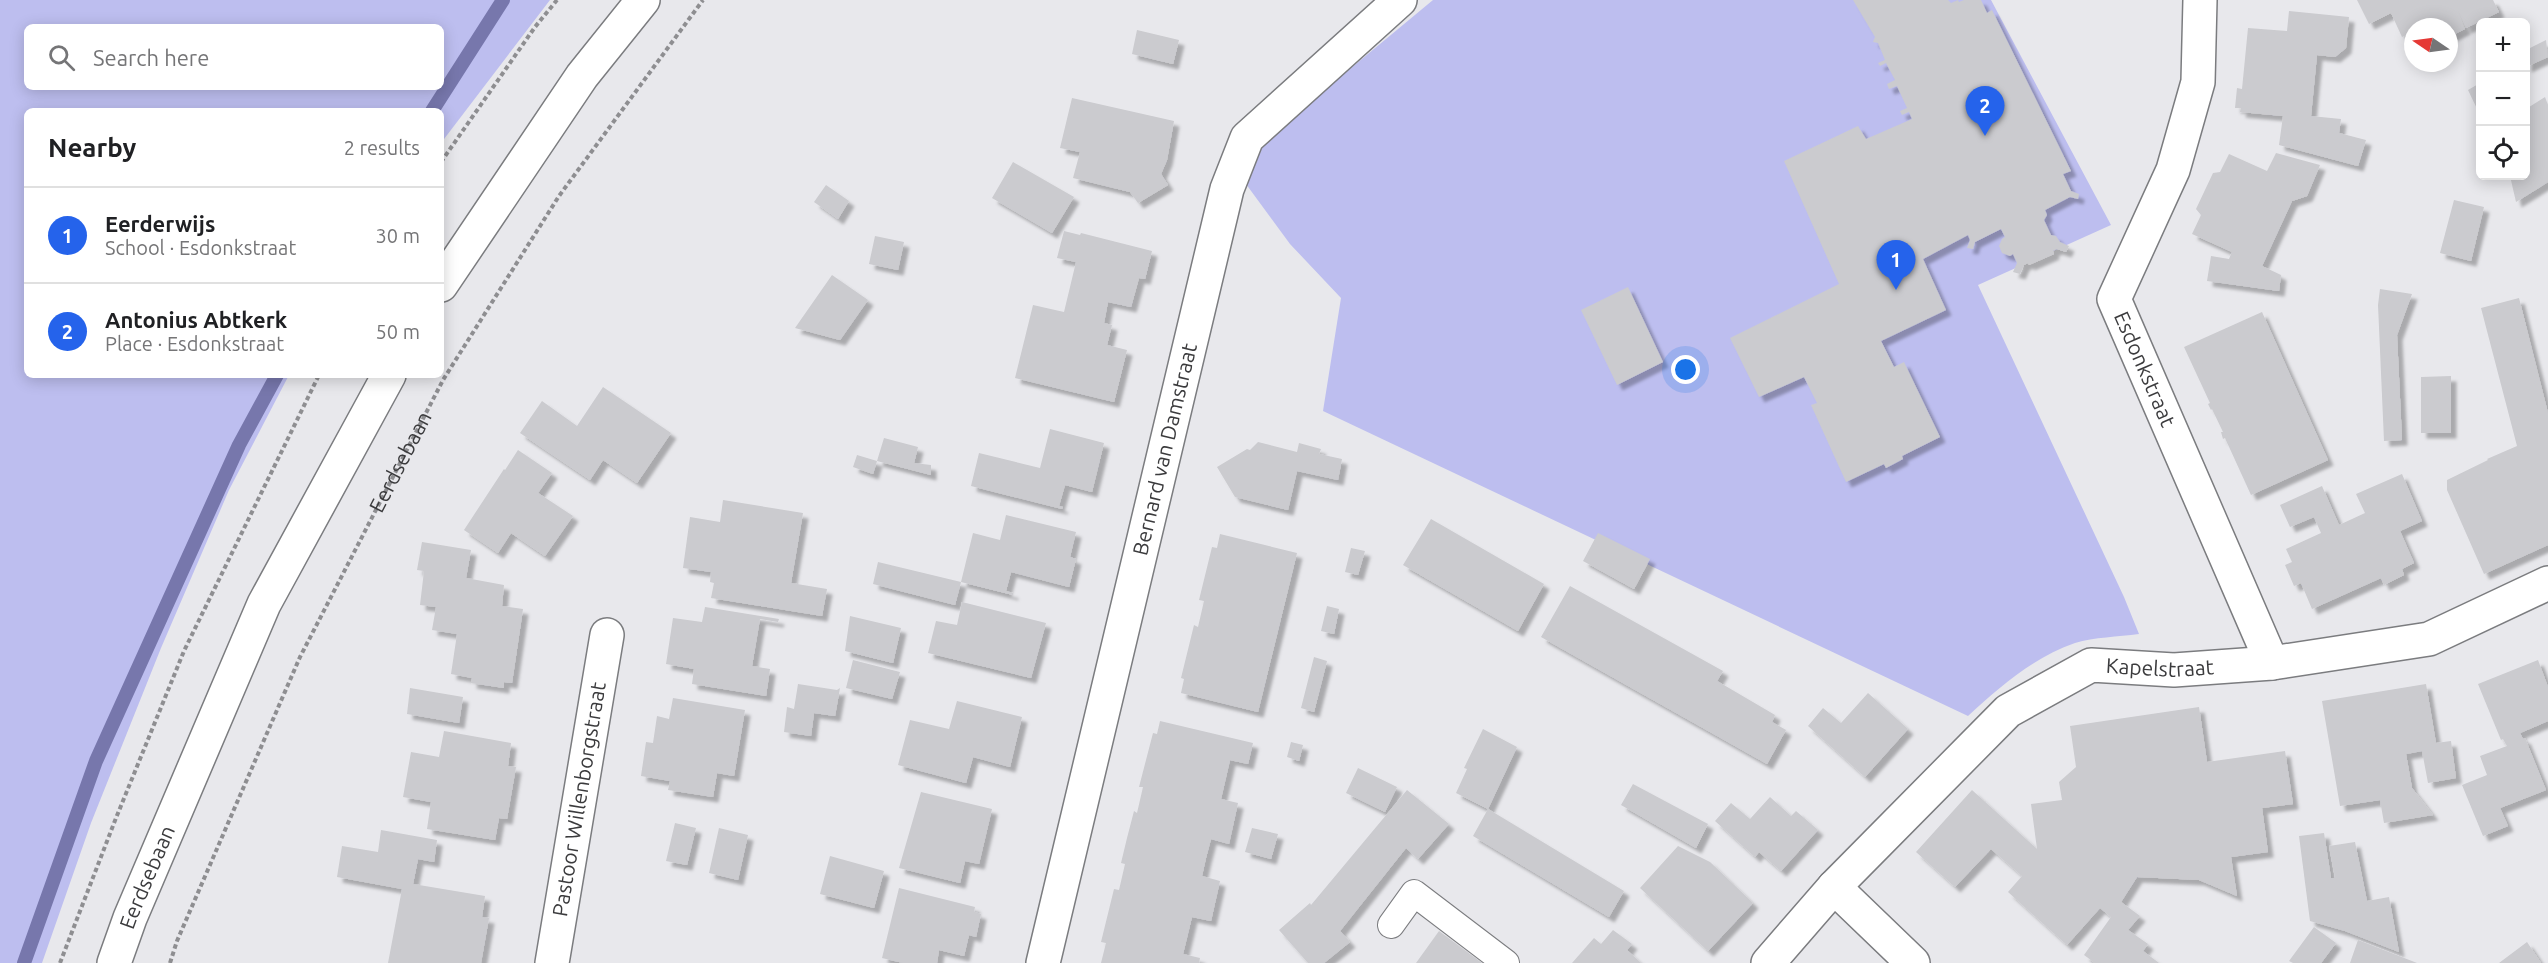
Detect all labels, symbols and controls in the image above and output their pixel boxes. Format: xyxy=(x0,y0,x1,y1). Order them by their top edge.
north arrow xyxy=(2404,18,2458,72)
map controls xyxy=(2476,18,2530,180)
button: + xyxy=(2476,18,2530,72)
search box xyxy=(24,24,444,90)
icon: search xyxy=(45,41,78,74)
text: Search here xyxy=(93,45,209,70)
button: − xyxy=(2476,72,2530,126)
pin: 2 xyxy=(1966,86,2004,136)
button: locate xyxy=(2476,126,2530,180)
text: Nearby xyxy=(48,133,136,162)
text: 2 results xyxy=(344,136,420,159)
text: Eerderwijs xyxy=(105,211,215,236)
text: 1 xyxy=(62,224,73,247)
text: 30 m xyxy=(376,224,420,247)
text: School · Esdonkstraat xyxy=(105,236,296,259)
pin: 1 xyxy=(1876,240,1916,290)
text: Antonius Abtkerk xyxy=(105,307,287,332)
street label: Esdonkstraat xyxy=(2110,308,2181,430)
text: 2 xyxy=(62,320,73,343)
text: 50 m xyxy=(376,320,420,343)
text: Place · Esdonkstraat xyxy=(105,332,284,355)
street label: Bernard van Damstraat xyxy=(1127,340,1201,558)
your location xyxy=(1671,355,1700,384)
street label: Eerdsebaan xyxy=(364,407,436,516)
street label: Kapelstraat xyxy=(2105,653,2215,681)
street label: Pastoor Willenborgstraat xyxy=(547,680,610,918)
street label: Eerdsebaan xyxy=(114,822,179,932)

